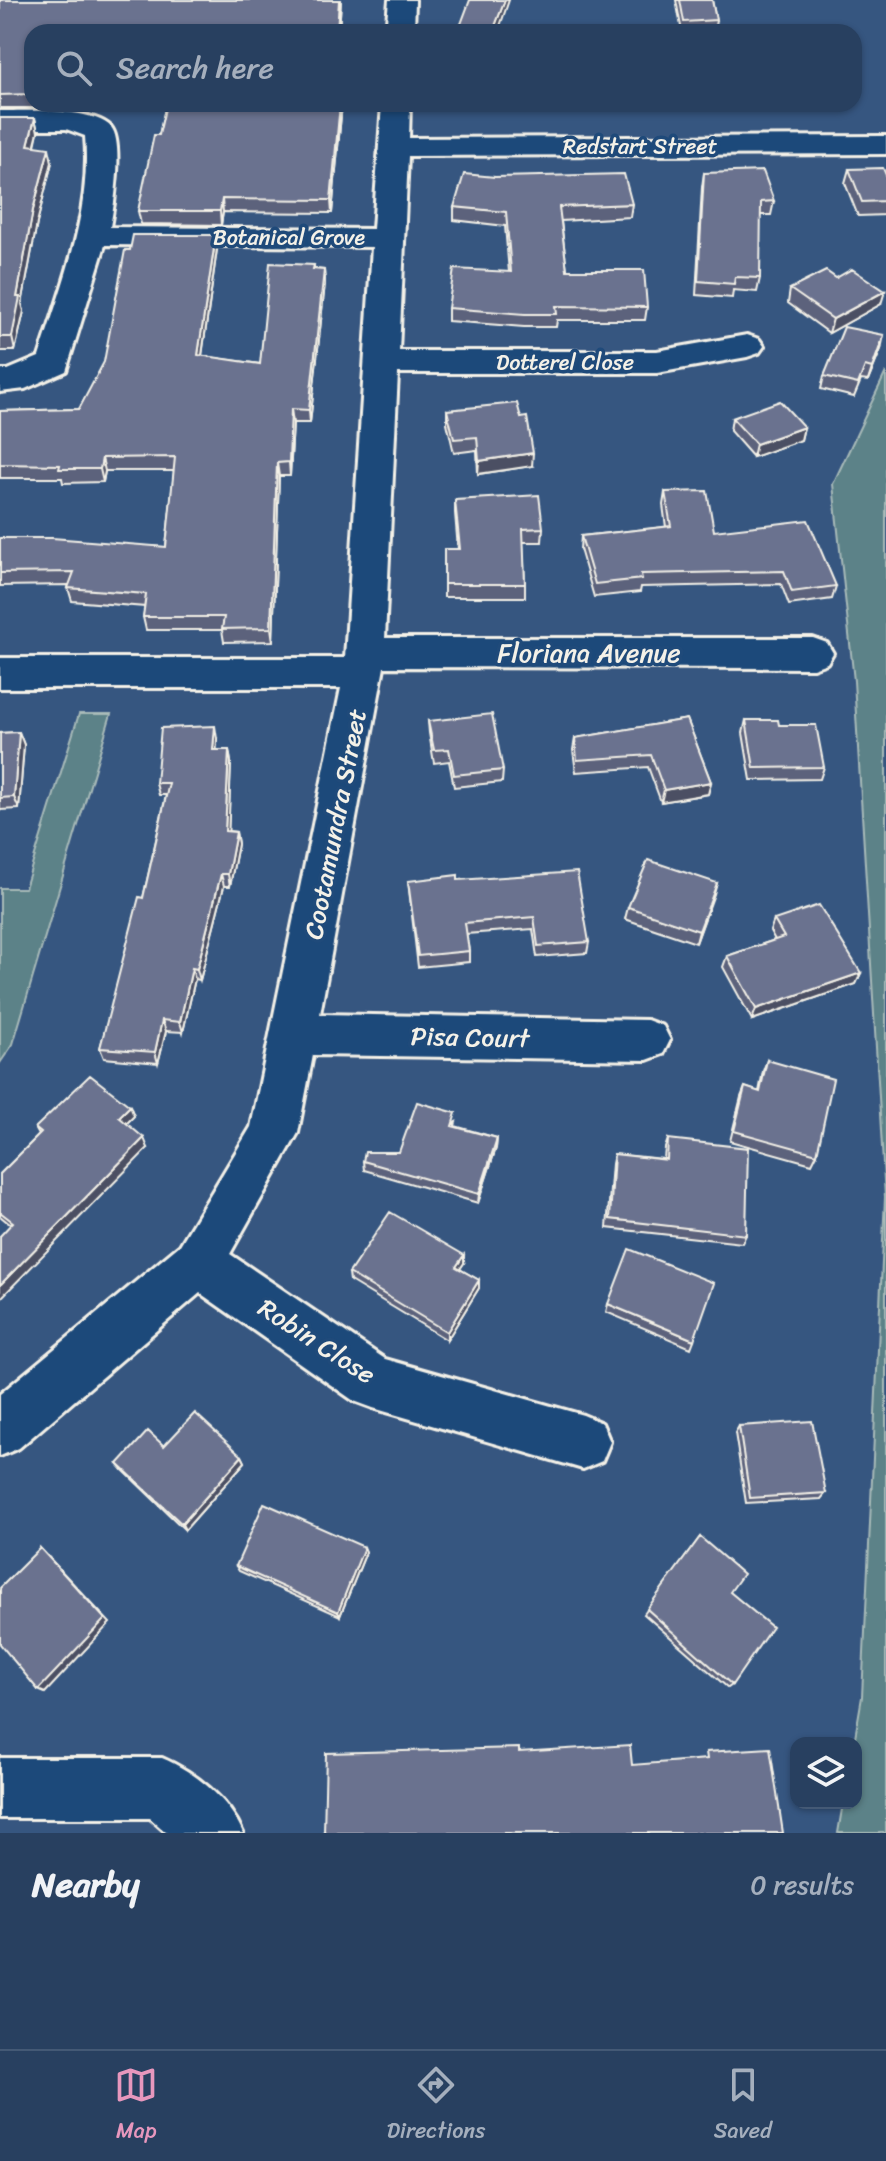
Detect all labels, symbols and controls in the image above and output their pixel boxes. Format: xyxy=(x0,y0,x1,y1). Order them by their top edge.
search box xyxy=(24,24,862,112)
text: Search here xyxy=(116,41,274,95)
icon: search xyxy=(52,46,96,90)
street label: Redstart Street xyxy=(563,127,718,166)
street label: Botanical Grove xyxy=(213,218,366,257)
street label: Dotterel Close xyxy=(496,343,634,382)
street label: Floriana Avenue xyxy=(497,630,681,676)
street label: Cootamundra Street xyxy=(290,705,380,943)
street label: Pisa Court xyxy=(410,1013,531,1061)
street label: Robin Close xyxy=(249,1285,385,1397)
map controls xyxy=(790,1737,862,1809)
button: layers xyxy=(790,1737,862,1809)
text: Nearby xyxy=(32,1855,140,1915)
text: 0 results xyxy=(750,1862,854,1908)
tab: Map xyxy=(114,2063,158,2150)
tab: Directions xyxy=(387,2063,485,2150)
tab: Saved xyxy=(714,2063,772,2150)

